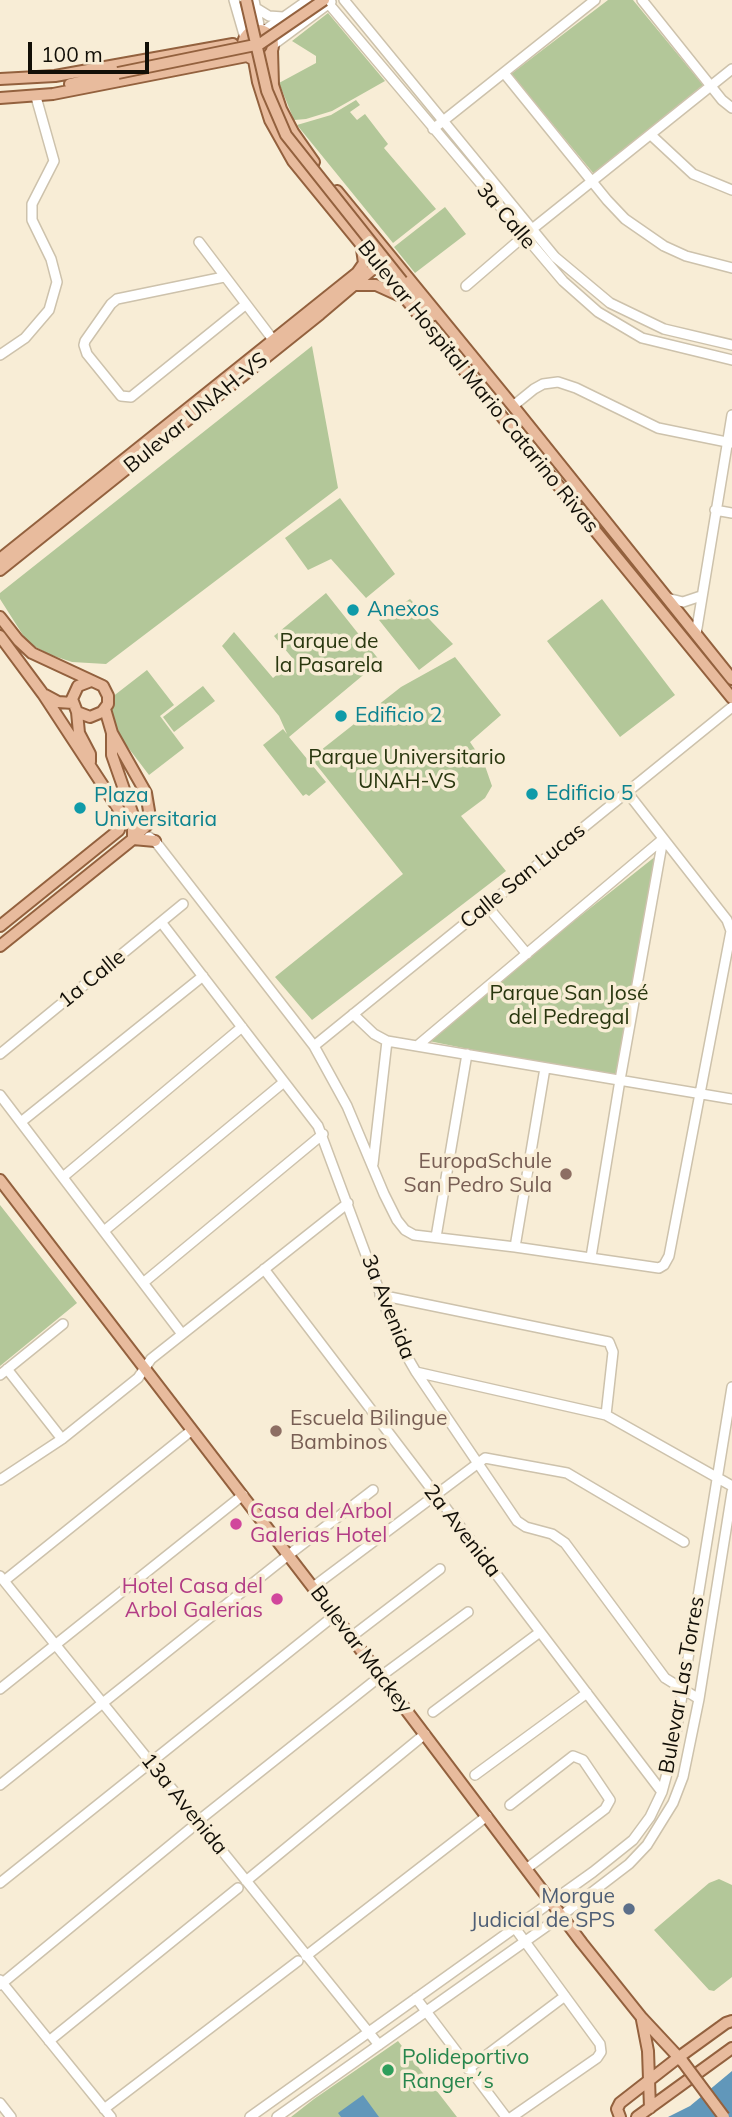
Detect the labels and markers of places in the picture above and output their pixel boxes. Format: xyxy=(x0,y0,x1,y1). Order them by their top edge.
place label: Anexos xyxy=(367,597,439,623)
marker: Anexos xyxy=(345,602,361,618)
place label: Edificio 2 xyxy=(355,703,442,729)
marker: Edificio 2 xyxy=(333,708,349,724)
place label: Edificio 5 xyxy=(546,781,633,807)
place label: Plaza Universitaria xyxy=(94,783,217,833)
marker: Edificio 5 xyxy=(524,786,540,802)
marker: Plaza Universitaria xyxy=(72,800,88,816)
place label: EuropaSchule San Pedro Sula xyxy=(404,1149,552,1199)
marker: EuropaSchule San Pedro Sula xyxy=(558,1166,574,1182)
place label: Escuela Bilingue Bambinos xyxy=(290,1406,447,1456)
marker: Escuela Bilingue Bambinos xyxy=(268,1423,284,1439)
place label: Casa del Arbol Galerias Hotel xyxy=(250,1499,392,1549)
marker: Casa del Arbol Galerias Hotel xyxy=(228,1516,244,1532)
place label: Hotel Casa del Arbol Galerias xyxy=(122,1574,263,1624)
marker: Hotel Casa del Arbol Galerias xyxy=(269,1591,285,1607)
place label: Morgue Judicial de SPS xyxy=(471,1884,615,1934)
marker: Morgue Judicial de SPS xyxy=(621,1901,637,1917)
place label: Polideportivo Ranger´s xyxy=(402,2045,529,2095)
marker: Polideportivo Ranger´s xyxy=(380,2062,396,2078)

